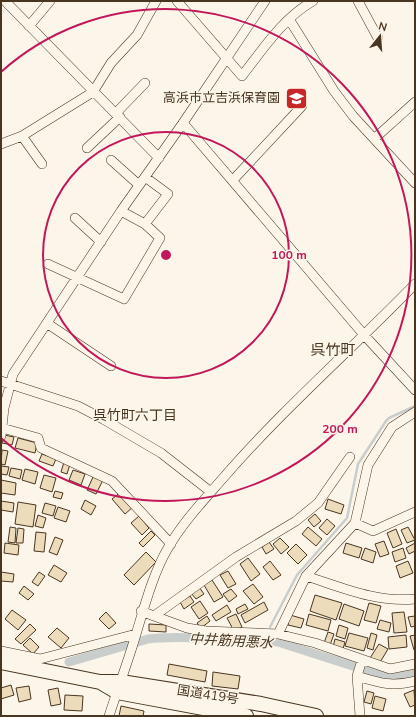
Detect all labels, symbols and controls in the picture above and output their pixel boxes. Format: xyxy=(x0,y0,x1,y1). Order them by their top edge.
north arrow xyxy=(360,16,400,56)
text: N xyxy=(377,19,389,35)
school or university icon: 高浜市立吉浜保育園 xyxy=(283,85,309,111)
place label: 高浜市立吉浜保育園 xyxy=(163,89,280,107)
text: 100 m xyxy=(271,247,307,263)
centre of rings xyxy=(159,248,173,262)
district label: 呉竹町 xyxy=(310,340,356,360)
district label: 呉竹町六丁目 xyxy=(93,406,177,425)
text: 200 m xyxy=(322,421,358,437)
water label: 中井筋用悪水 xyxy=(189,629,275,653)
street label: 国道419号 xyxy=(176,681,240,709)

